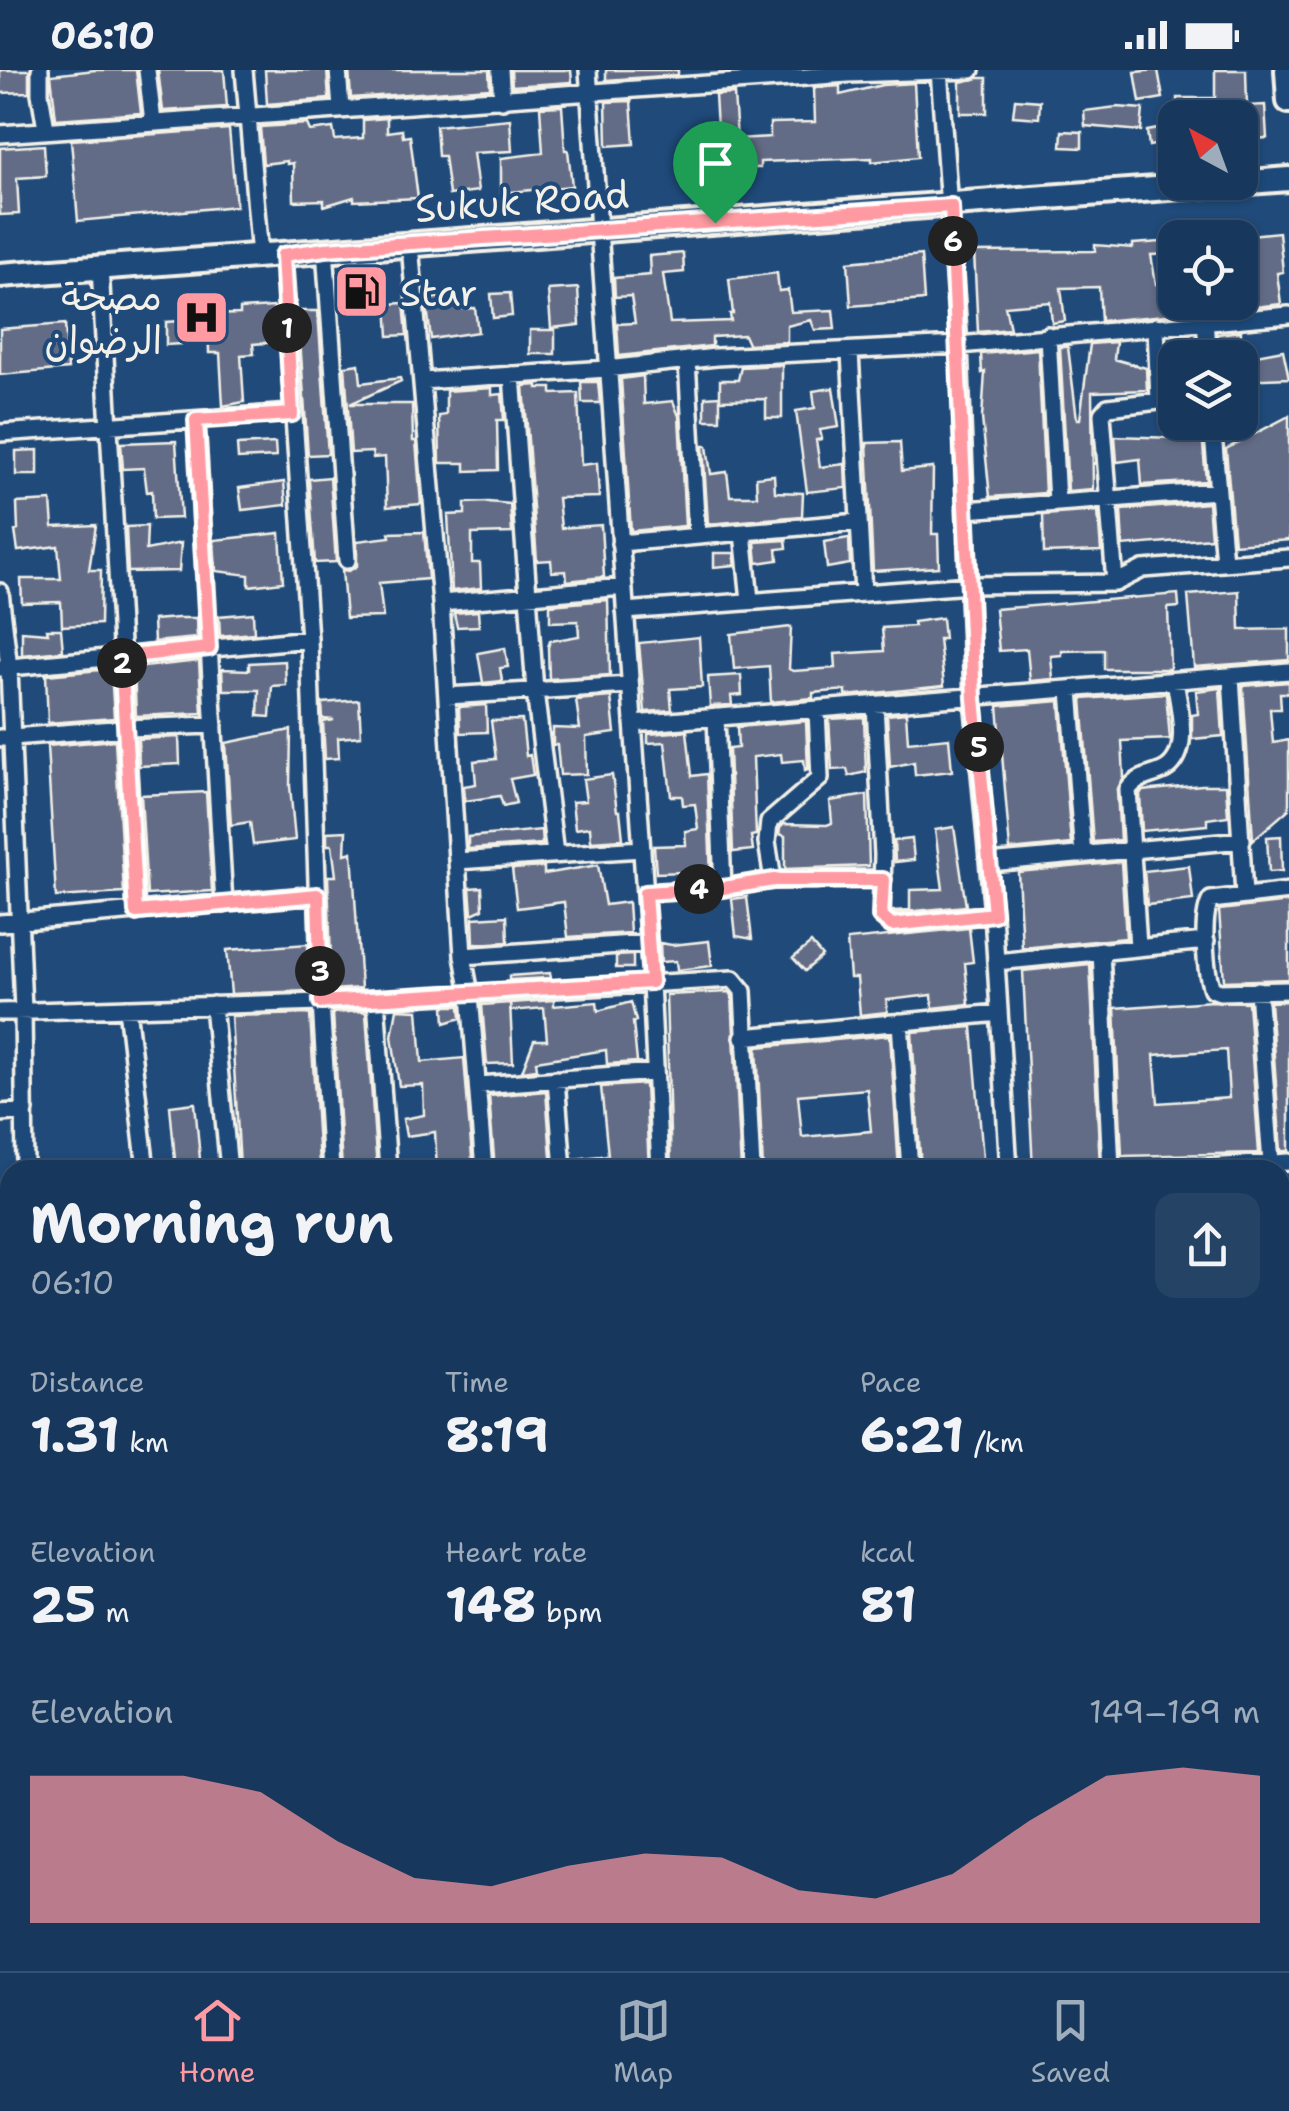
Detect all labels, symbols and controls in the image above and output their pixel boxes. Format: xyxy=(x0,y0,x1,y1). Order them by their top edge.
text: 06:10 xyxy=(50,10,155,61)
north arrow xyxy=(1158,100,1258,200)
map controls xyxy=(1158,100,1258,440)
pin xyxy=(673,121,758,224)
icon: arrive xyxy=(688,136,743,191)
street label: Sukuk Road xyxy=(413,168,631,234)
pin: 6 xyxy=(928,216,978,266)
button: locate xyxy=(1158,220,1258,320)
text: 6 xyxy=(943,222,963,260)
fuel station icon: Star xyxy=(331,262,391,322)
place label: Star xyxy=(400,267,478,318)
place label: مصحة الرضوان xyxy=(45,271,162,366)
hospital icon: مصحة الرضوان xyxy=(171,288,231,348)
pin: 1 xyxy=(262,303,312,353)
text: 1 xyxy=(281,309,293,347)
button: layers xyxy=(1158,340,1258,440)
pin: 2 xyxy=(97,638,147,688)
text: 2 xyxy=(112,644,132,682)
pin: 5 xyxy=(954,722,1004,772)
text: 5 xyxy=(970,728,988,766)
pin: 4 xyxy=(674,864,724,914)
text: 4 xyxy=(689,870,709,908)
pin: 3 xyxy=(295,946,345,996)
text: 3 xyxy=(310,952,330,990)
text: Morning run xyxy=(30,1186,394,1260)
button: share xyxy=(1155,1193,1260,1298)
text: 06:10 xyxy=(30,1261,115,1304)
text: Distance xyxy=(30,1363,145,1401)
text: Time xyxy=(445,1363,509,1401)
text: Pace xyxy=(860,1363,922,1401)
text: 1.31 xyxy=(30,1401,120,1468)
text: 8:19 xyxy=(445,1401,549,1468)
text: 6:21 xyxy=(860,1401,964,1468)
text: km xyxy=(120,1423,169,1461)
text: /km xyxy=(964,1423,1024,1461)
text: Elevation xyxy=(30,1533,155,1571)
text: Heart rate xyxy=(445,1533,588,1571)
text: kcal xyxy=(860,1533,914,1571)
text: 25 xyxy=(30,1571,96,1638)
text: 148 xyxy=(445,1571,536,1638)
text: 81 xyxy=(860,1571,917,1638)
text: m xyxy=(96,1593,130,1631)
text: bpm xyxy=(536,1593,602,1631)
text: Elevation xyxy=(30,1690,173,1733)
text: 149–169 m xyxy=(1089,1690,1260,1733)
tab: Home xyxy=(179,1993,256,2091)
tab: Map xyxy=(613,1993,673,2091)
tab: Saved xyxy=(1031,1993,1110,2091)

